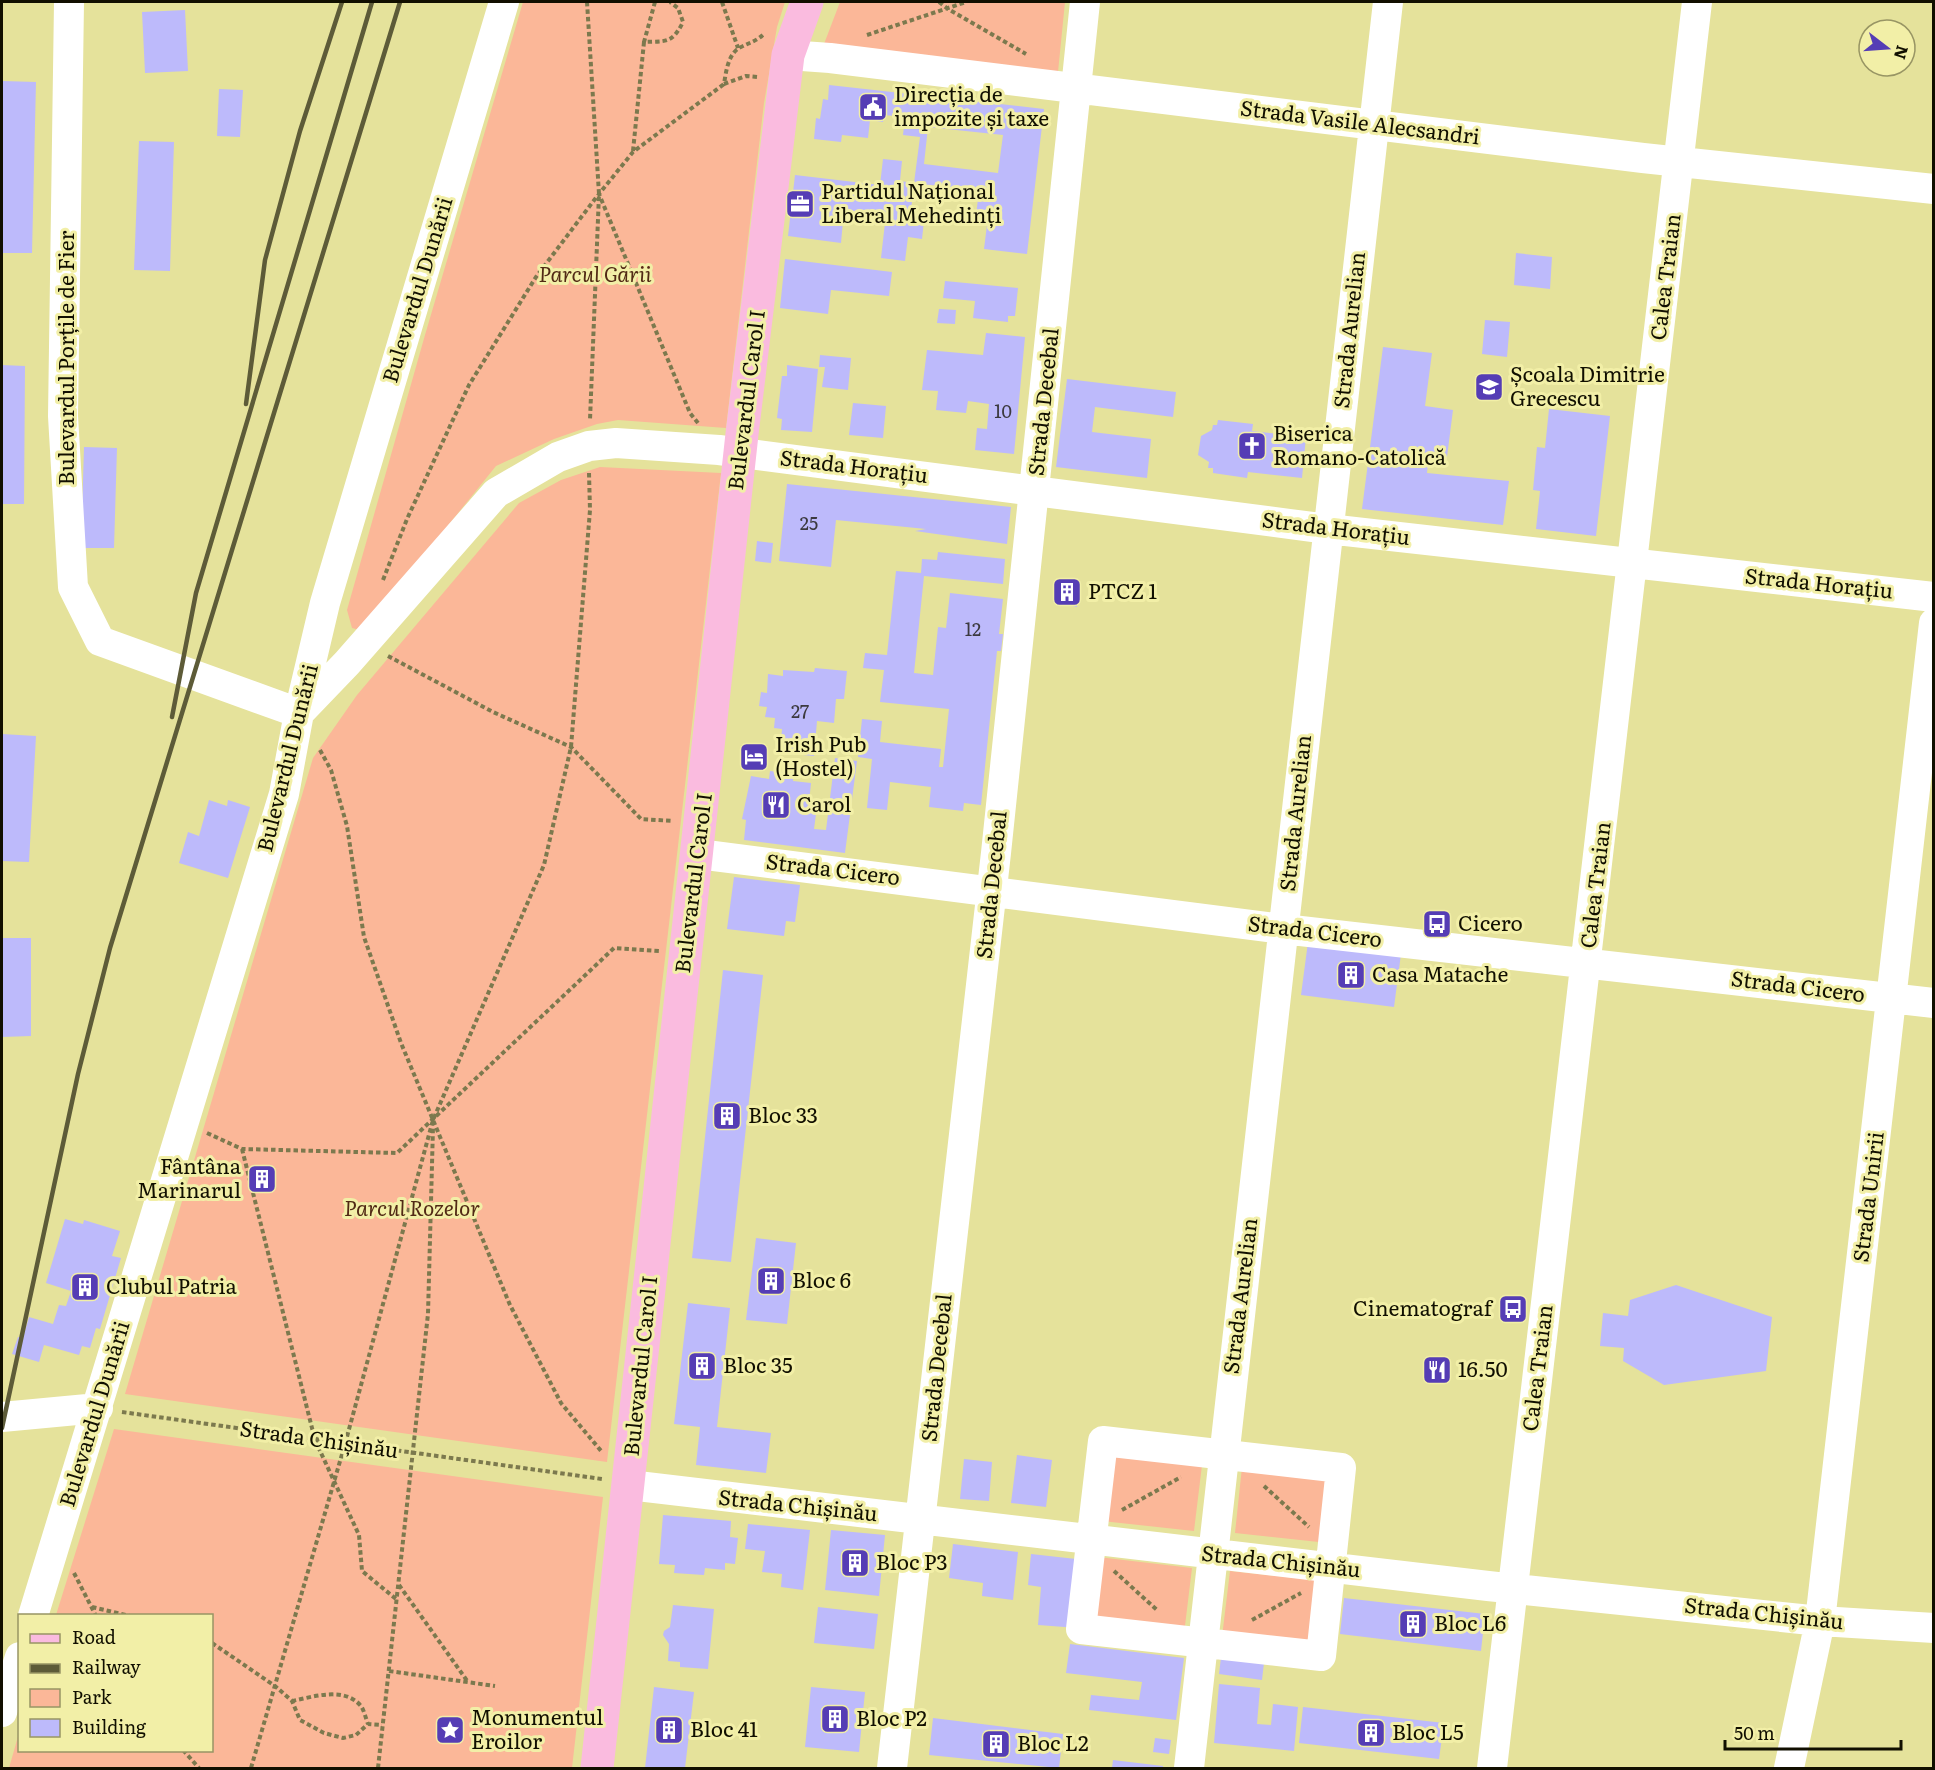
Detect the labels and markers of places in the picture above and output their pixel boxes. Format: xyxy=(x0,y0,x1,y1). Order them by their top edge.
place label: Direcția de impozite și taxe xyxy=(894,77,1049,132)
public building icon: Direcția de impozite și taxe xyxy=(857,91,889,123)
place label: Partidul Național Liberal Mehedinți xyxy=(821,174,1001,229)
office icon: Partidul Național Liberal Mehedinți xyxy=(784,188,816,220)
place label: Școala Dimitrie Grecescu xyxy=(1510,357,1665,412)
school or university icon: Școala Dimitrie Grecescu xyxy=(1473,371,1505,403)
place label: Biserica Romano-Catolică xyxy=(1273,416,1447,471)
church icon: Biserica Romano-Catolică xyxy=(1236,430,1268,462)
place label: PTCZ 1 xyxy=(1088,574,1157,605)
building icon: PTCZ 1 xyxy=(1051,576,1083,608)
place label: Irish Pub (Hostel) xyxy=(775,727,866,782)
hotel icon: Irish Pub (Hostel) xyxy=(738,741,770,773)
place label: Carol xyxy=(797,787,851,818)
restaurant icon: Carol xyxy=(760,789,792,821)
place label: Cicero xyxy=(1458,906,1523,937)
bus stop icon: Cicero xyxy=(1421,908,1453,940)
place label: Casa Matache xyxy=(1372,957,1508,988)
building icon: Casa Matache xyxy=(1335,959,1367,991)
place label: Bloc 33 xyxy=(748,1098,818,1129)
building icon: Bloc 33 xyxy=(711,1100,743,1132)
place label: Fântâna Marinarul xyxy=(137,1149,242,1204)
building icon: Fântâna Marinarul xyxy=(246,1163,278,1195)
place label: Bloc 6 xyxy=(792,1263,851,1294)
building icon: Bloc 6 xyxy=(755,1265,787,1297)
place label: Clubul Patria xyxy=(106,1269,238,1300)
building icon: Clubul Patria xyxy=(69,1271,101,1303)
place label: Cinematograf xyxy=(1353,1291,1494,1322)
bus stop icon: Cinematograf xyxy=(1497,1293,1529,1325)
place label: Bloc 35 xyxy=(723,1348,793,1379)
building icon: Bloc 35 xyxy=(686,1350,718,1382)
place label: 16.50 xyxy=(1458,1352,1508,1383)
restaurant icon: 16.50 xyxy=(1421,1354,1453,1386)
place label: Bloc P3 xyxy=(876,1545,948,1576)
building icon: Bloc P3 xyxy=(839,1547,871,1579)
place label: Bloc L6 xyxy=(1434,1606,1506,1637)
building icon: Bloc L6 xyxy=(1397,1608,1429,1640)
place label: Monumentul Eroilor xyxy=(471,1700,603,1755)
place label: Bloc P2 xyxy=(856,1701,927,1732)
building icon: Bloc P2 xyxy=(819,1703,851,1735)
place label: Bloc 41 xyxy=(690,1712,758,1743)
place icon: Monumentul Eroilor xyxy=(434,1714,466,1746)
building icon: Bloc 41 xyxy=(653,1714,685,1746)
place label: Bloc L5 xyxy=(1392,1715,1464,1746)
building icon: Bloc L5 xyxy=(1355,1717,1387,1749)
place label: Bloc L2 xyxy=(1017,1726,1089,1757)
building icon: Bloc L2 xyxy=(980,1728,1012,1760)

